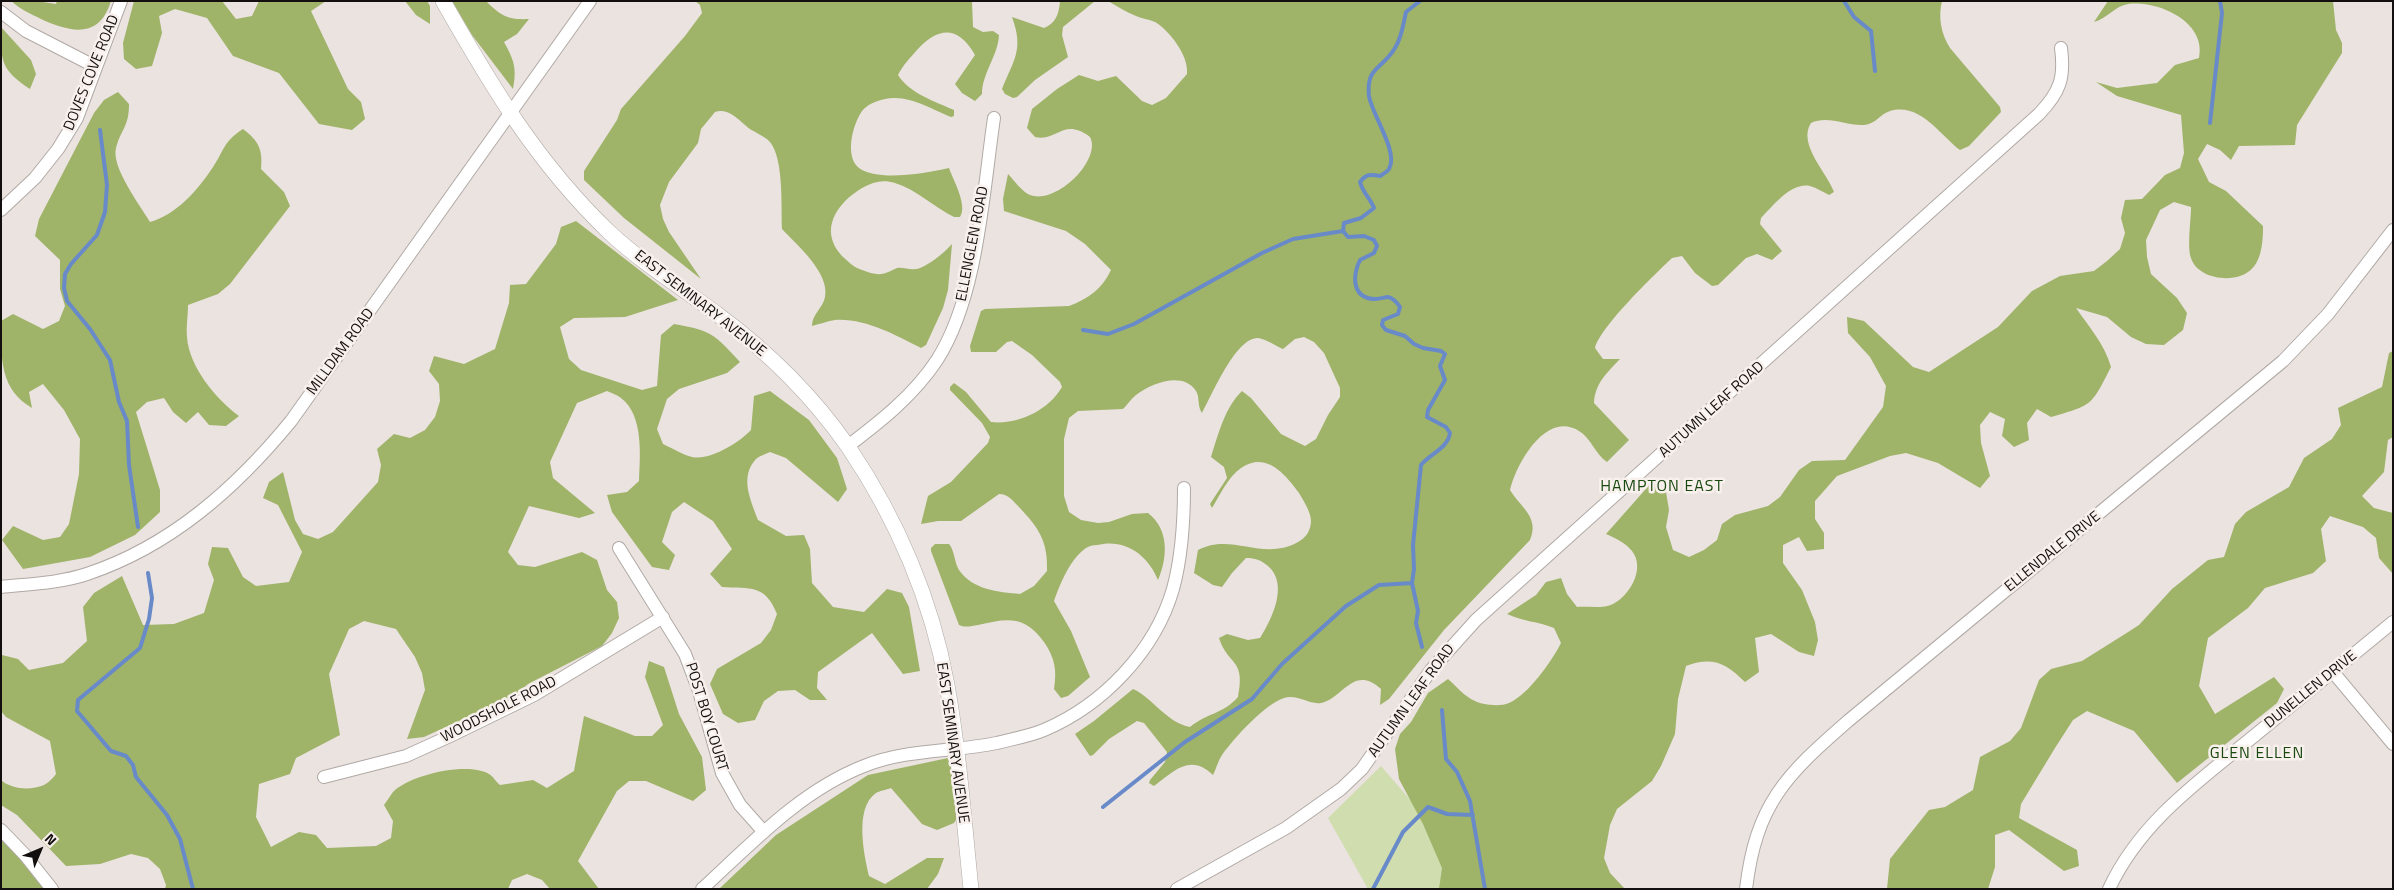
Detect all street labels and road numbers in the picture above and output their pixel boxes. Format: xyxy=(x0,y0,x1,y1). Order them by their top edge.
street label: DOVES COVE ROAD xyxy=(61,12,123,134)
street label: ELLENGLEN ROAD xyxy=(953,185,993,303)
street label: EAST SEMINARY AVENUE xyxy=(631,247,769,361)
street label: MILLDAM ROAD xyxy=(304,305,378,399)
street label: AUTUMN LEAF ROAD xyxy=(1656,358,1768,462)
street label: ELLENDALE DRIVE xyxy=(2002,508,2104,596)
street label: AUTUMN LEAF ROAD xyxy=(1365,641,1459,761)
street label: DUNELLEN DRIVE xyxy=(2261,647,2361,733)
street label: POST BOY COURT xyxy=(681,660,731,774)
street label: EAST SEMINARY AVENUE xyxy=(932,661,972,825)
street label: WOODSHOLE ROAD xyxy=(438,673,560,747)

